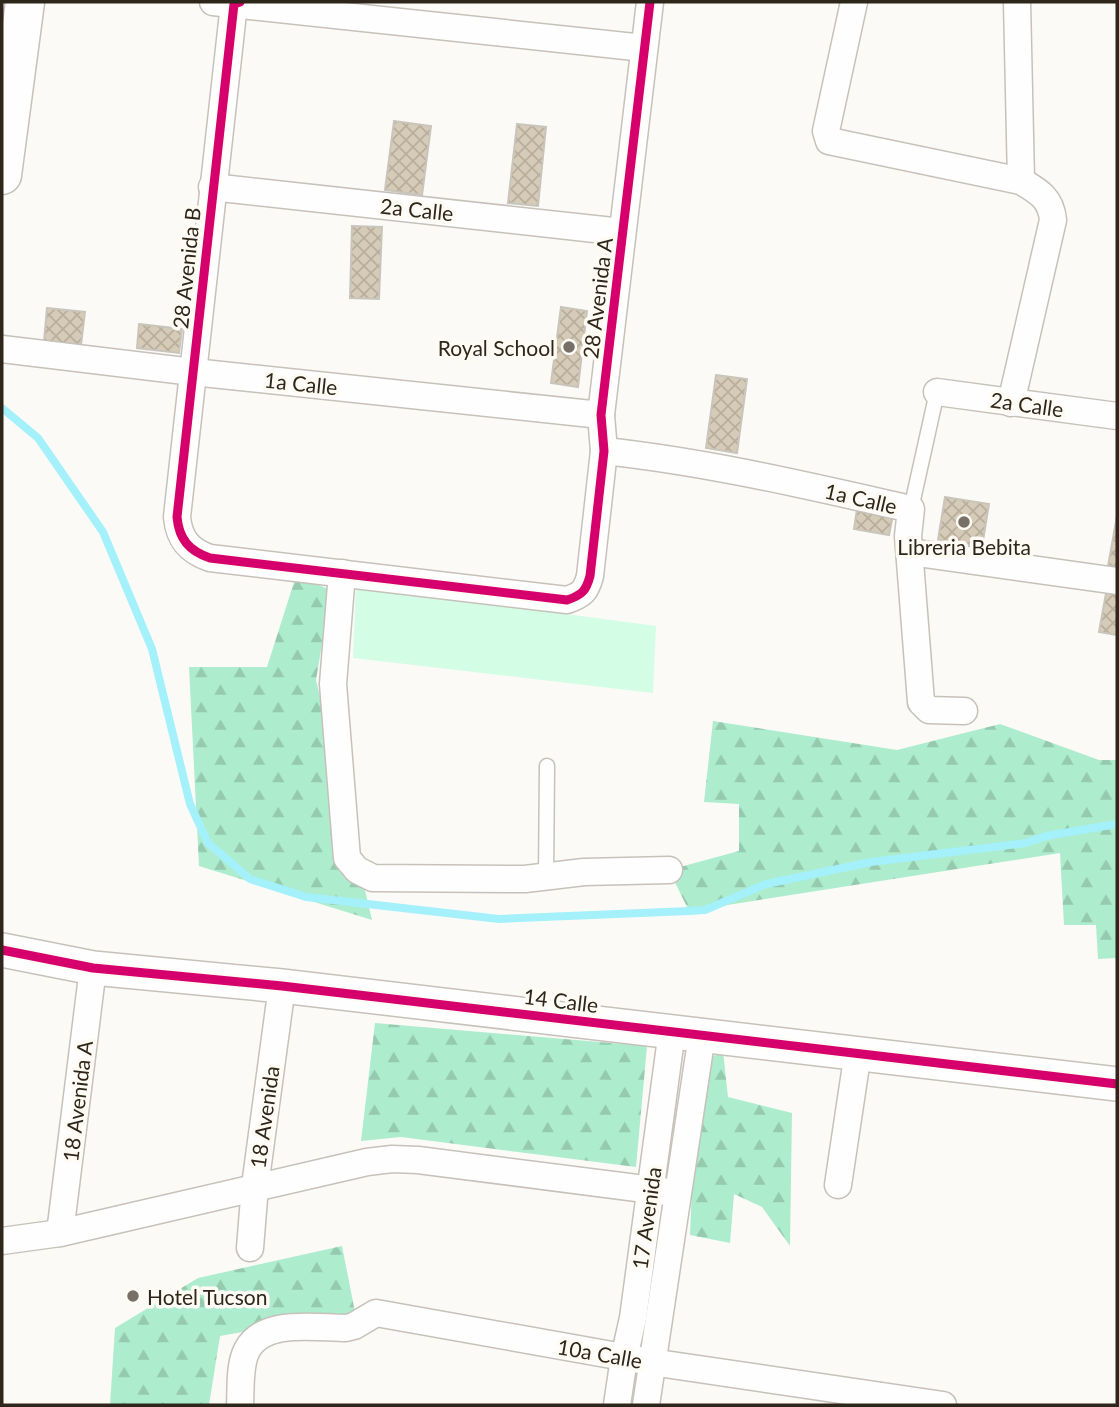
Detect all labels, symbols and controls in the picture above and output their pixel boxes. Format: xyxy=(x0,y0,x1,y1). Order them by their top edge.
street label: 2a Calle xyxy=(379,193,455,225)
street label: 28 Avenida B xyxy=(167,206,205,330)
street label: 28 Avenida A xyxy=(577,235,617,360)
place label: Royal School xyxy=(438,335,555,360)
marker: Royal School xyxy=(561,339,577,355)
street label: 1a Calle xyxy=(263,367,339,399)
street label: 2a Calle xyxy=(989,387,1065,421)
street label: 1a Calle xyxy=(822,478,900,518)
marker: Libreria Bebita xyxy=(956,514,972,530)
place label: Libreria Bebita xyxy=(897,534,1031,559)
street label: 14 Calle xyxy=(522,983,600,1017)
street label: 18 Avenida A xyxy=(57,1038,97,1163)
street label: 18 Avenida xyxy=(244,1064,284,1170)
street label: 17 Avenida xyxy=(626,1165,666,1271)
place label: Hotel Tucson xyxy=(147,1284,267,1309)
marker: Hotel Tucson xyxy=(125,1288,141,1304)
street label: 10a Calle xyxy=(556,1333,644,1373)

